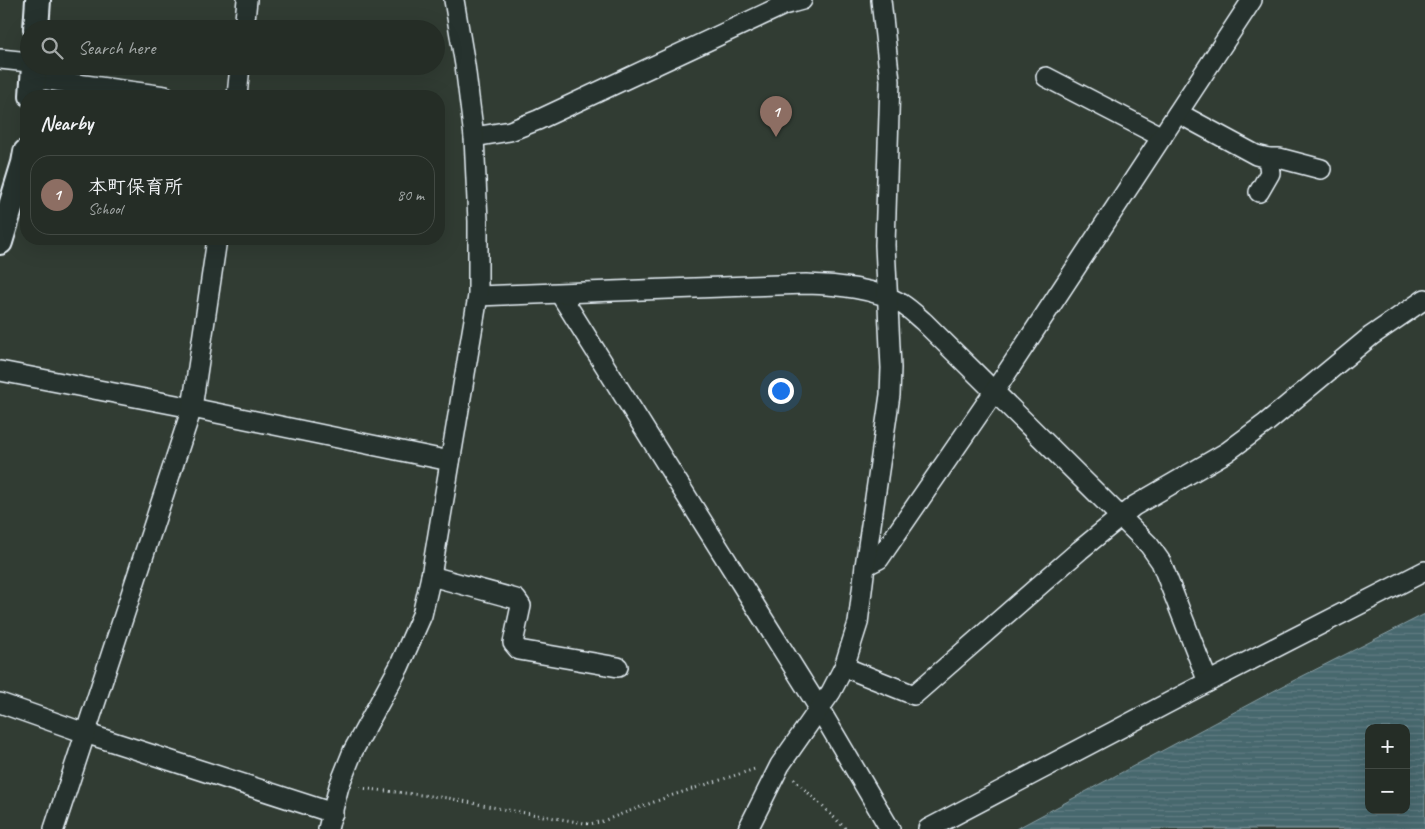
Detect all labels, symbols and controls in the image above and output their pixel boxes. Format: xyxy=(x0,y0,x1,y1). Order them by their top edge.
search box xyxy=(20,20,445,75)
icon: search xyxy=(38,34,66,62)
text: Search here xyxy=(78,36,155,60)
pin: 1 xyxy=(760,96,792,137)
text: Nearby xyxy=(40,110,93,136)
text: 本町保育所 xyxy=(88,175,183,199)
text: 1 xyxy=(53,185,61,205)
text: 80 m xyxy=(397,185,424,205)
text: School xyxy=(88,199,122,219)
your location xyxy=(768,378,794,404)
map controls xyxy=(1365,724,1410,814)
button: + xyxy=(1365,724,1410,769)
button: − xyxy=(1365,769,1410,814)

